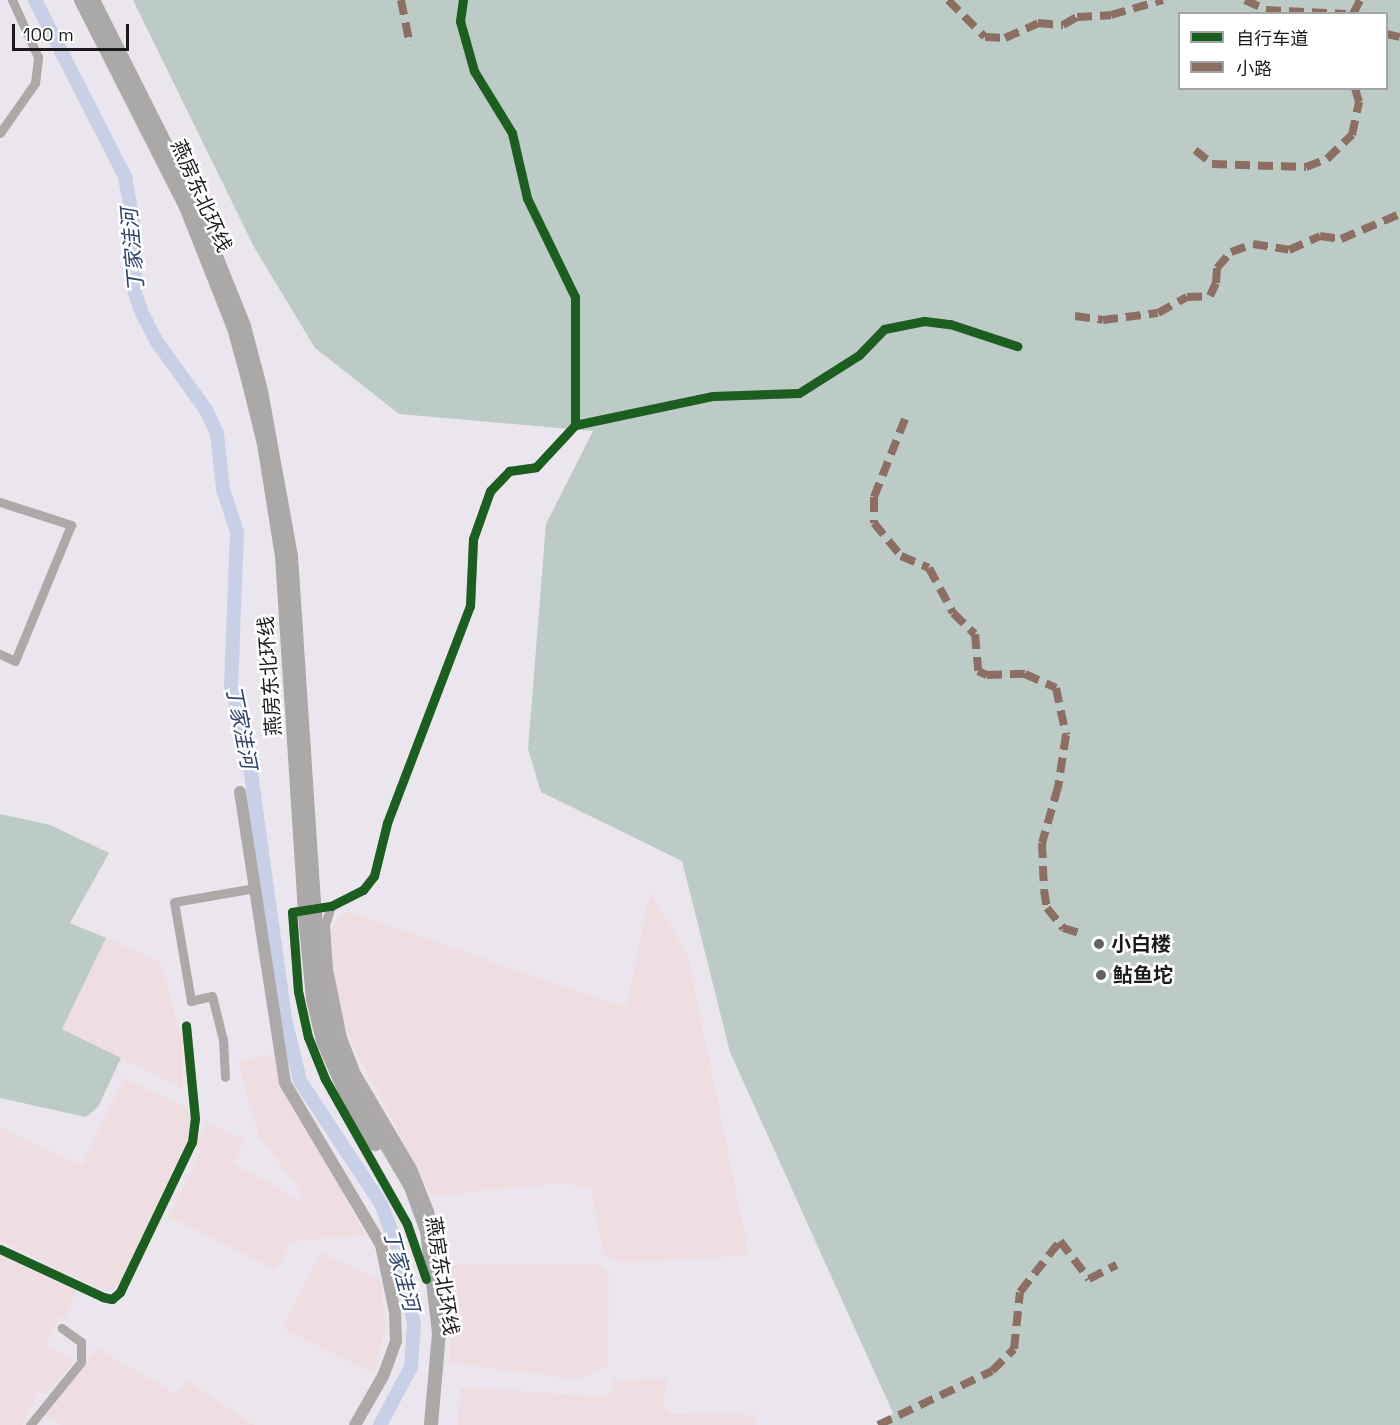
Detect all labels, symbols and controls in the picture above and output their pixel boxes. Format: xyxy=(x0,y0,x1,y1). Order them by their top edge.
scale bar xyxy=(15,12,132,50)
legend xyxy=(1178,12,1388,90)
text: 100 m xyxy=(23,23,74,46)
text: 自行车道 xyxy=(1236,27,1308,50)
text: 小路 xyxy=(1236,57,1272,80)
street label: 燕房东北环线 xyxy=(166,136,236,256)
water label: 丁家洼河 xyxy=(117,207,149,293)
street label: 燕房东北环线 xyxy=(254,615,286,737)
water label: 丁家洼河 xyxy=(221,683,261,771)
place label: 小白楼 xyxy=(1111,932,1171,956)
marker: 小白楼 xyxy=(1092,937,1106,951)
place label: 鲇鱼坨 xyxy=(1113,963,1173,987)
marker: 鲇鱼坨 xyxy=(1094,968,1108,982)
street label: 燕房东北环线 xyxy=(421,1215,463,1337)
water label: 丁家洼河 xyxy=(378,1226,424,1314)

